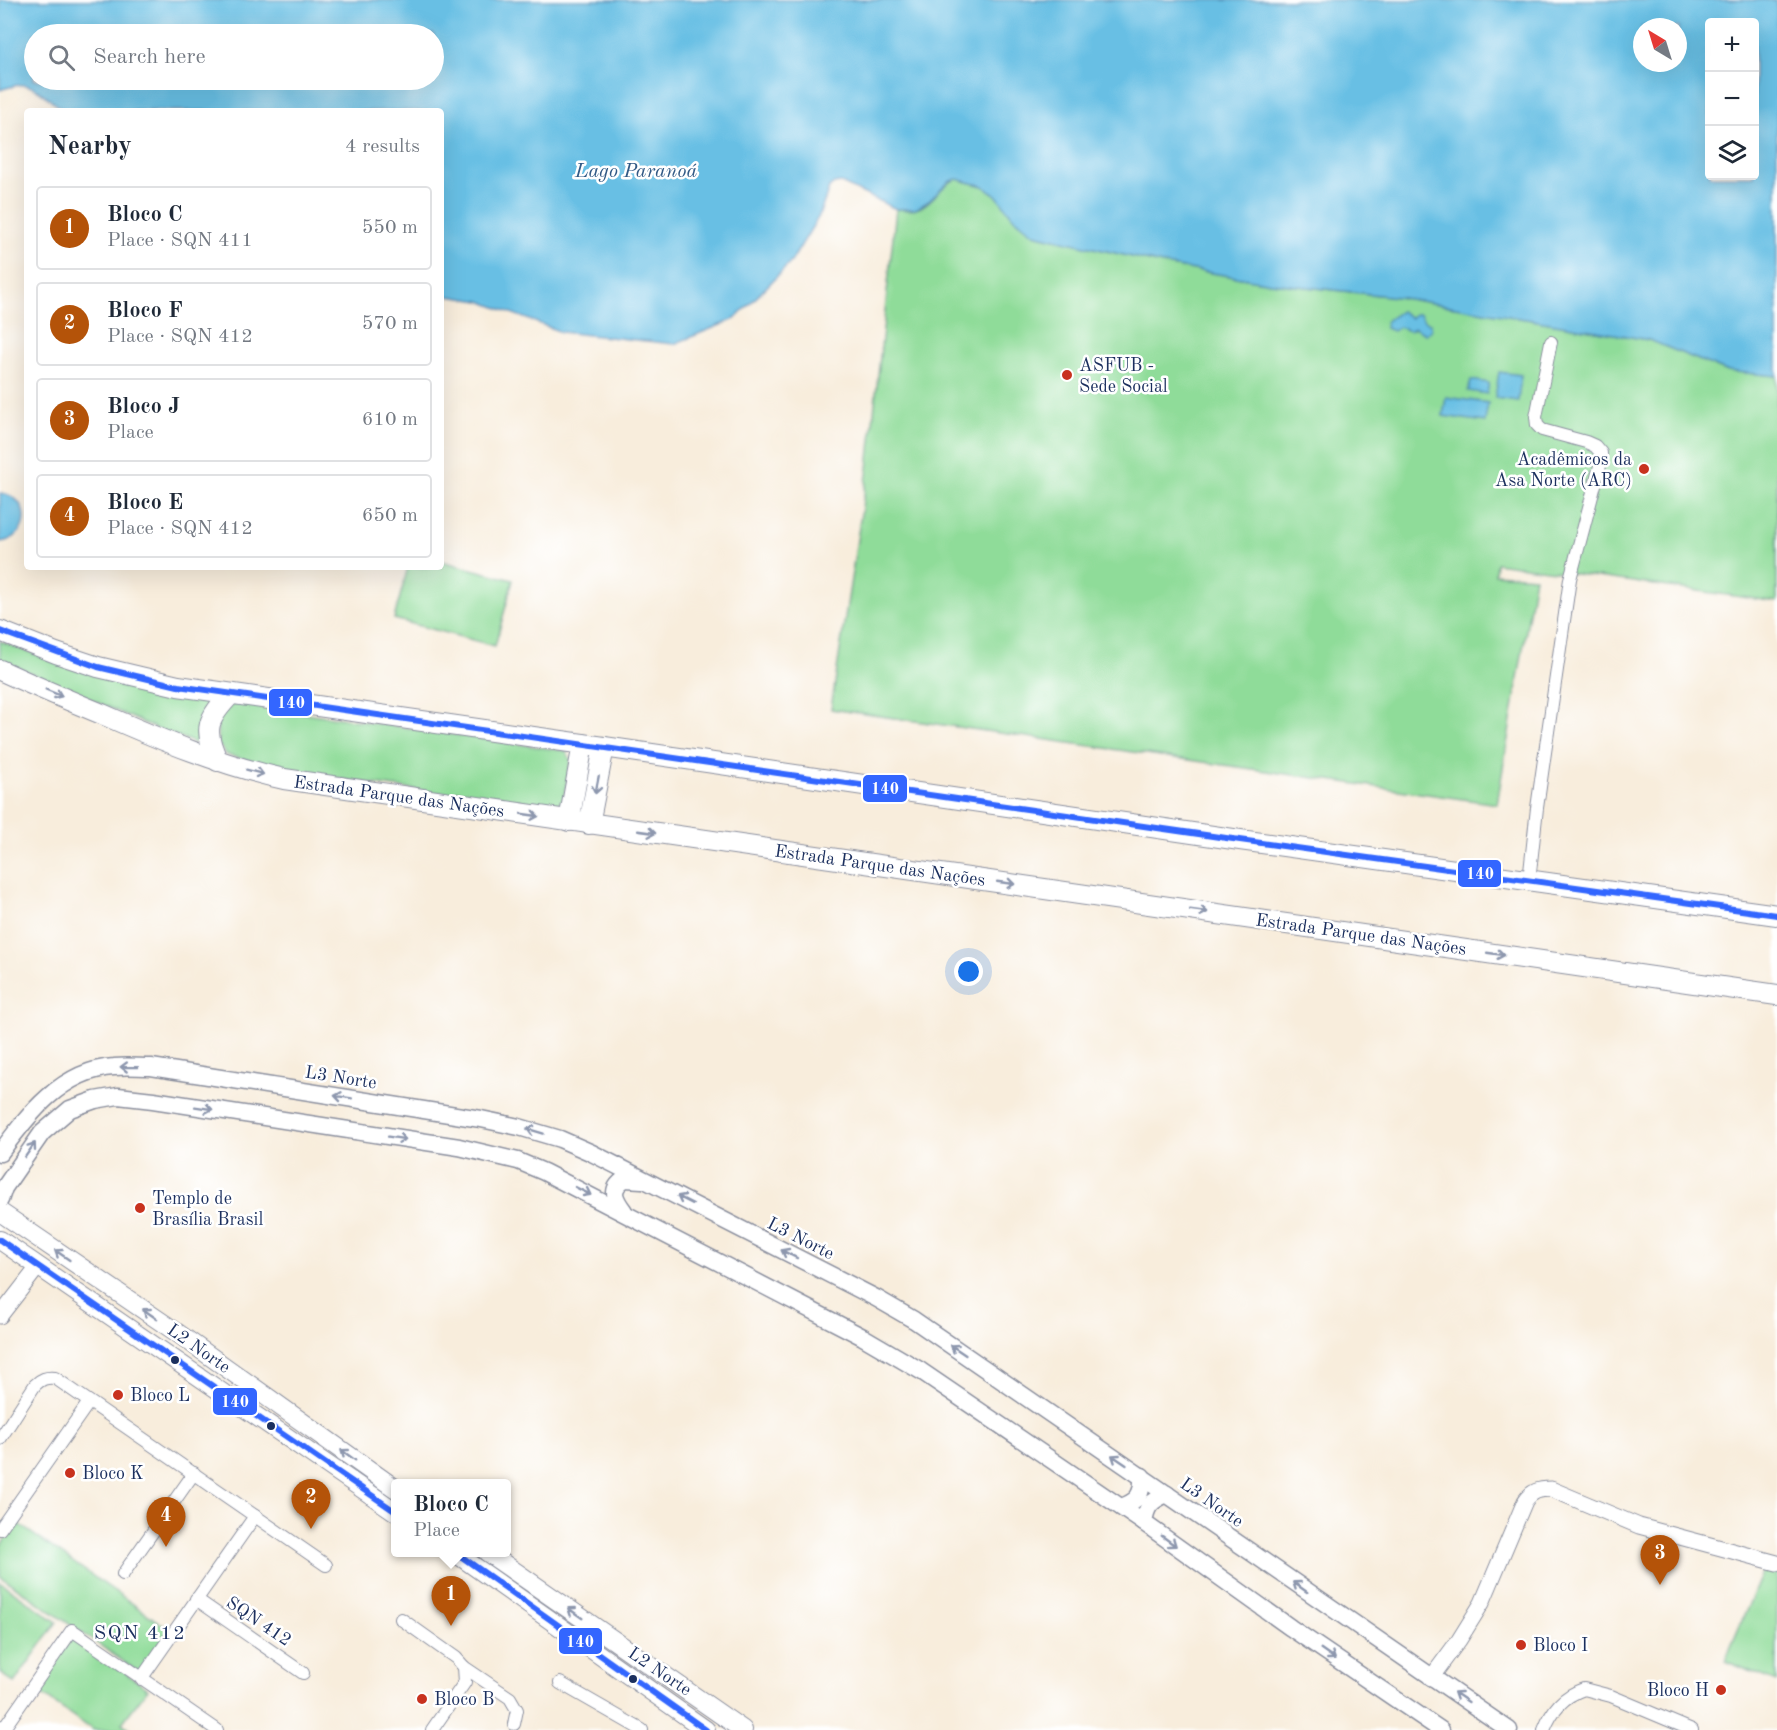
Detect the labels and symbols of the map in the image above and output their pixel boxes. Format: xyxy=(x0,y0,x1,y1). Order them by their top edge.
north arrow xyxy=(1633,18,1687,72)
water label: Lago Paranoá xyxy=(574,162,697,182)
place label: ASFUB - Sede Social xyxy=(1079,357,1168,396)
marker: ASFUB - Sede Social xyxy=(1060,368,1074,382)
place label: Acadêmicos da Asa Norte (ARC) xyxy=(1495,451,1632,490)
marker: Acadêmicos da Asa Norte (ARC) xyxy=(1637,462,1651,476)
one-way arrow xyxy=(44,688,62,700)
line badge: 140 xyxy=(268,688,313,717)
text: 140 xyxy=(277,696,305,712)
one-way arrow xyxy=(245,767,264,778)
street label: Estrada Parque das Nações xyxy=(292,773,506,821)
line badge: 140 xyxy=(862,774,908,803)
one-way arrow xyxy=(590,776,602,795)
text: 140 xyxy=(871,782,899,798)
one-way arrow xyxy=(520,810,540,821)
one-way arrow xyxy=(636,827,656,838)
street label: Estrada Parque das Nações xyxy=(773,842,987,890)
line badge: 140 xyxy=(1457,859,1502,888)
text: 140 xyxy=(1466,867,1494,883)
one-way arrow xyxy=(996,877,1016,888)
one-way arrow xyxy=(1189,905,1208,916)
street label: Estrada Parque das Nações xyxy=(1254,911,1468,959)
one-way arrow xyxy=(1486,948,1505,959)
your location xyxy=(954,957,983,986)
one-way arrow xyxy=(120,1061,140,1073)
street label: L3 Norte xyxy=(304,1063,378,1093)
one-way arrow xyxy=(334,1092,353,1103)
one-way arrow xyxy=(194,1102,213,1113)
one-way arrow xyxy=(526,1125,545,1136)
one-way arrow xyxy=(386,1132,406,1143)
one-way arrow xyxy=(24,1142,36,1159)
one-way arrow xyxy=(573,1186,591,1197)
place label: Templo de Brasília Brasil xyxy=(152,1190,263,1229)
one-way arrow xyxy=(677,1194,695,1206)
marker: Templo de Brasília Brasil xyxy=(133,1201,147,1215)
street label: L3 Norte xyxy=(764,1214,837,1263)
one-way arrow xyxy=(780,1247,798,1259)
one-way arrow xyxy=(54,1249,71,1261)
one-way arrow xyxy=(143,1308,159,1320)
street label: L2 Norte xyxy=(164,1321,233,1377)
one-way arrow xyxy=(951,1344,967,1356)
unlabelled marker xyxy=(169,1354,181,1366)
place label: Bloco L xyxy=(130,1387,190,1405)
line badge: 140 xyxy=(212,1387,258,1416)
marker: Bloco L xyxy=(111,1388,125,1402)
text: 140 xyxy=(221,1395,249,1411)
unlabelled marker xyxy=(265,1420,277,1432)
one-way arrow xyxy=(340,1449,356,1461)
one-way arrow xyxy=(1112,1454,1128,1466)
place label: Bloco K xyxy=(82,1465,144,1483)
marker: Bloco K xyxy=(63,1466,77,1480)
street label: L3 Norte xyxy=(1177,1475,1246,1531)
pin: 2 xyxy=(292,1480,330,1529)
pin: 4 xyxy=(146,1498,186,1547)
one-way arrow xyxy=(1160,1535,1176,1547)
pin: 3 xyxy=(1640,1536,1680,1585)
pin: 1 xyxy=(432,1576,470,1626)
one-way arrow xyxy=(1293,1581,1309,1593)
street label: SQN 412 xyxy=(223,1594,294,1650)
one-way arrow xyxy=(567,1607,583,1619)
district label: SQN 412 xyxy=(94,1624,186,1644)
line badge: 140 xyxy=(558,1627,603,1655)
text: 140 xyxy=(566,1635,594,1651)
place label: Bloco I xyxy=(1533,1637,1588,1655)
marker: Bloco I xyxy=(1514,1638,1528,1652)
street label: L2 Norte xyxy=(624,1644,694,1700)
one-way arrow xyxy=(1319,1647,1336,1660)
unlabelled marker xyxy=(627,1673,639,1685)
place label: Bloco H xyxy=(1647,1682,1709,1700)
marker: Bloco H xyxy=(1714,1683,1728,1697)
place label: Bloco B xyxy=(434,1691,494,1709)
one-way arrow xyxy=(1453,1691,1469,1703)
marker: Bloco B xyxy=(415,1692,429,1706)

